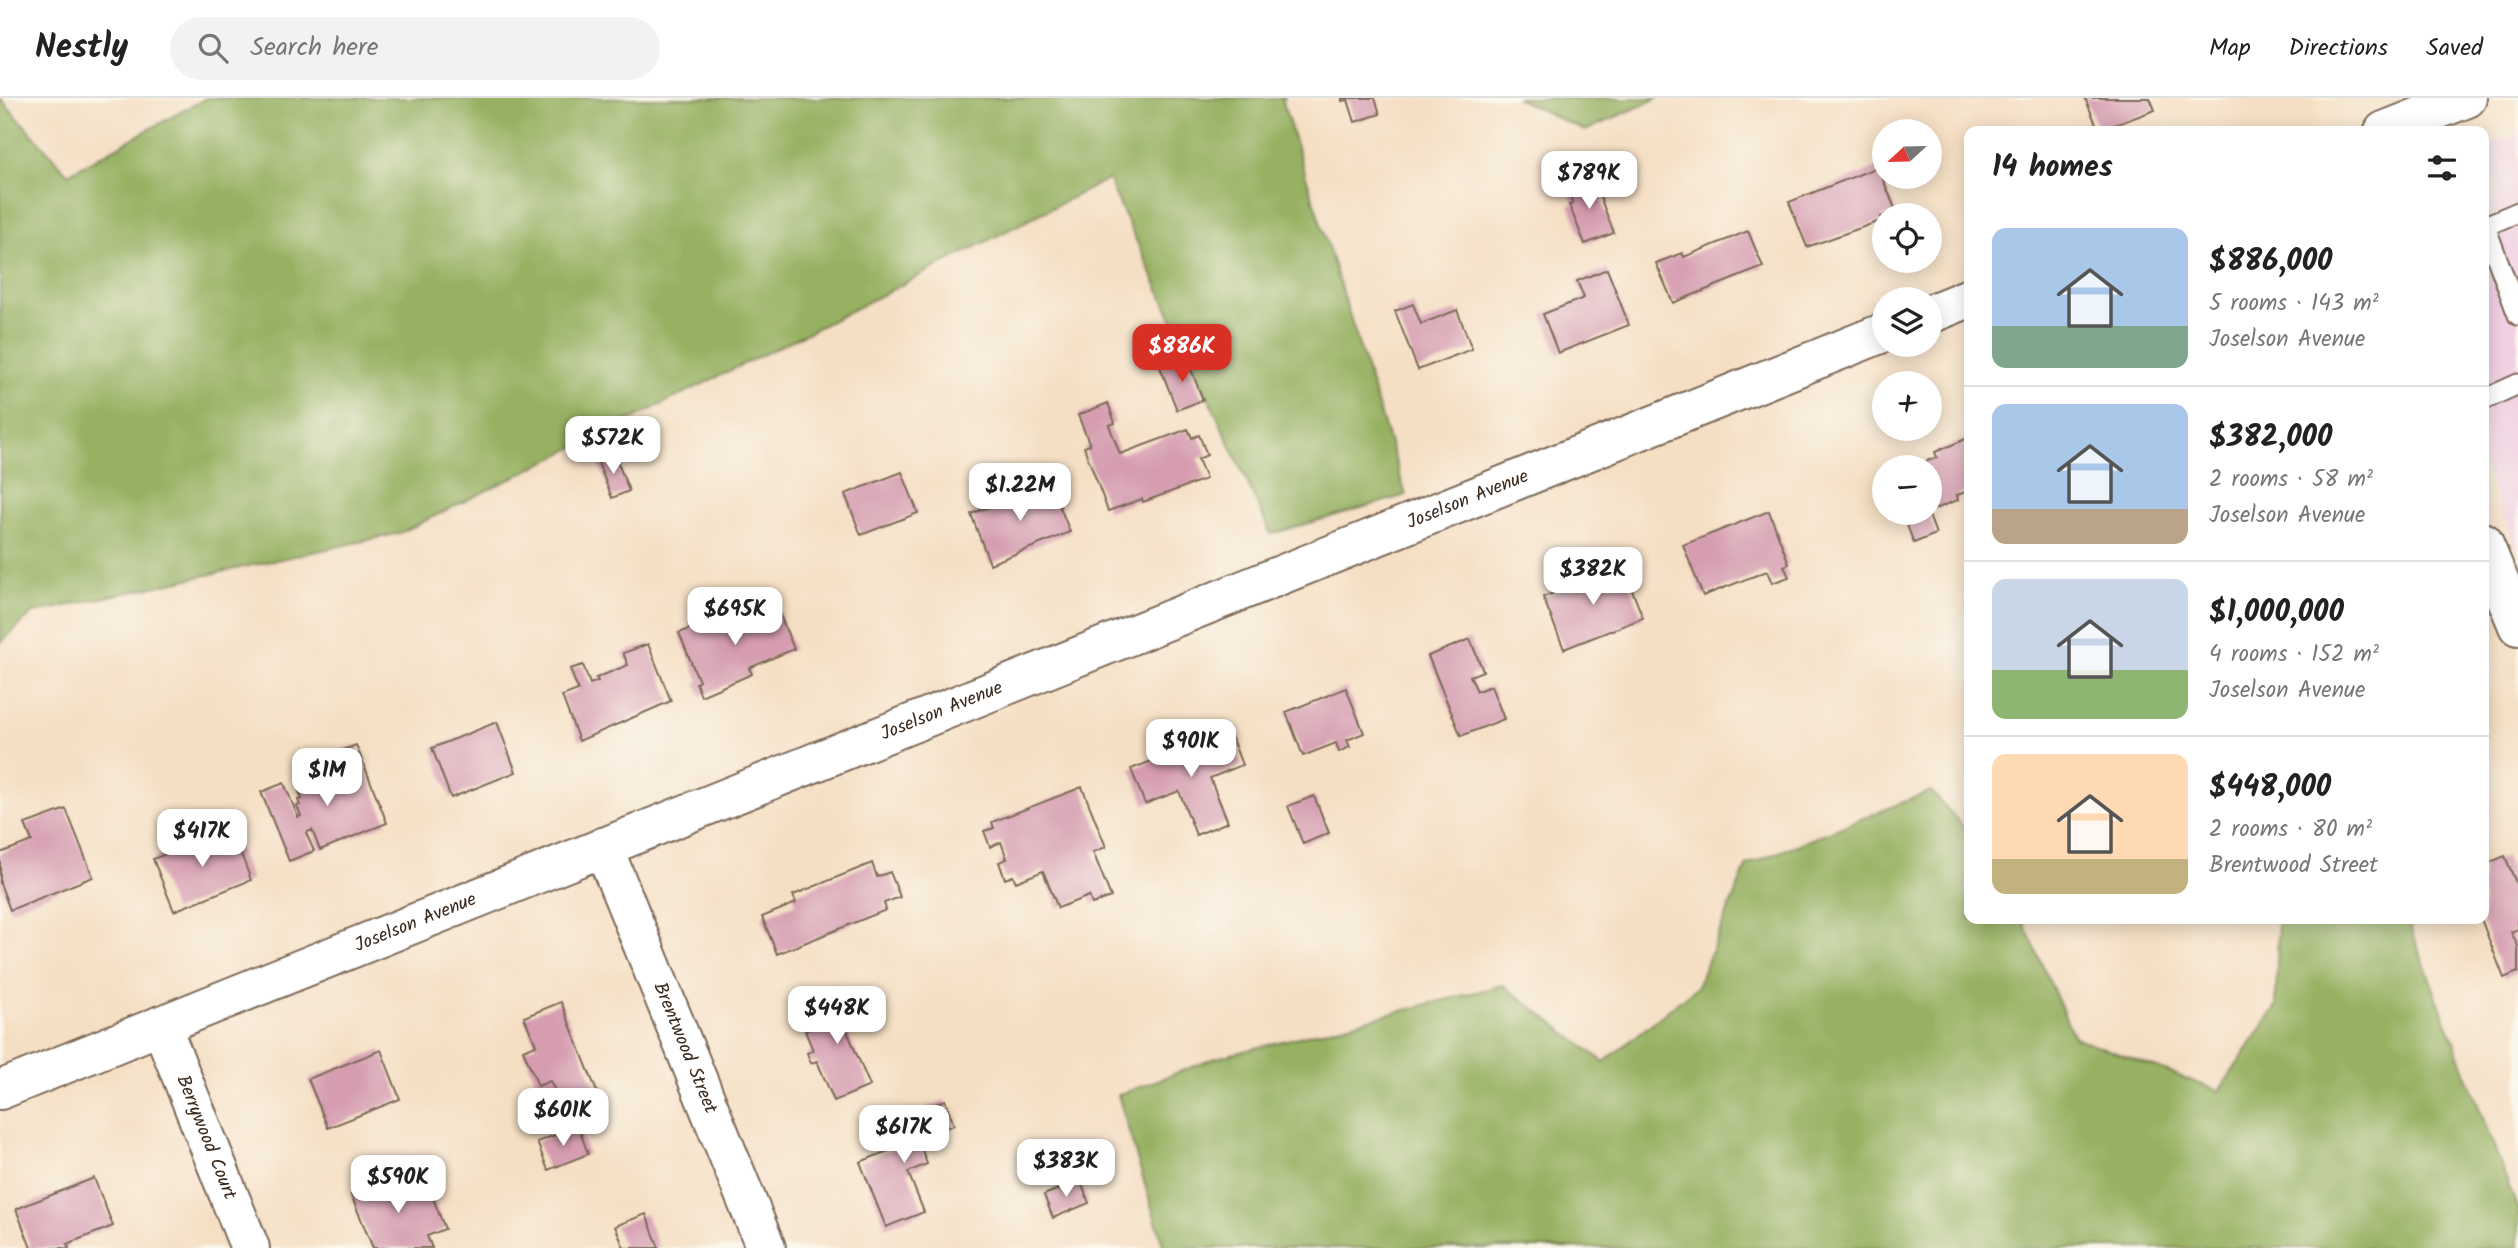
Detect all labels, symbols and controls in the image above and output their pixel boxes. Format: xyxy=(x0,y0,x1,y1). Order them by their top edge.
search box xyxy=(170,17,660,80)
text: Nestly xyxy=(35,22,128,75)
text: Search here xyxy=(250,27,378,69)
icon: search xyxy=(194,29,232,67)
text: Map xyxy=(2209,29,2251,68)
text: Directions xyxy=(2289,29,2388,68)
text: Saved xyxy=(2426,29,2483,68)
north arrow xyxy=(1872,119,1942,189)
map controls xyxy=(1872,119,1942,525)
text: 14 homes xyxy=(1992,144,2113,192)
icon: filters xyxy=(2423,149,2461,187)
pin: $789K xyxy=(1540,152,1638,211)
text: $789K xyxy=(1557,156,1621,192)
button: locate xyxy=(1872,203,1942,273)
text: $886,000 xyxy=(2209,238,2332,286)
icon: home xyxy=(2048,256,2132,340)
text: 5 rooms · 143 m² xyxy=(2209,286,2379,322)
button: layers xyxy=(1872,287,1942,357)
text: Joselson Avenue xyxy=(2209,322,2365,358)
pin: $886K xyxy=(1133,324,1231,384)
text: $886K xyxy=(1148,329,1216,365)
button: + xyxy=(1872,371,1942,441)
text: $382,000 xyxy=(2209,414,2332,462)
pin: $572K xyxy=(564,416,662,476)
text: $572K xyxy=(581,421,645,457)
icon: home xyxy=(2048,432,2132,516)
button: − xyxy=(1872,455,1942,525)
street label: Joselson Avenue xyxy=(1402,462,1534,538)
text: 2 rooms · 58 m² xyxy=(2209,462,2373,498)
pin: $1.22M xyxy=(963,464,1077,523)
text: $1.22M xyxy=(985,468,1055,504)
text: Joselson Avenue xyxy=(2209,498,2365,534)
pin: $382K xyxy=(1544,547,1642,607)
text: $382K xyxy=(1559,552,1627,588)
pin: $695K xyxy=(686,588,784,647)
text: $1,000,000 xyxy=(2209,589,2344,637)
text: $695K xyxy=(703,592,767,628)
icon: home xyxy=(2048,607,2132,691)
text: 4 rooms · 152 m² xyxy=(2209,637,2379,673)
street label: Joselson Avenue xyxy=(876,673,1008,749)
text: Joselson Avenue xyxy=(2209,673,2365,709)
pin: $901K xyxy=(1142,720,1240,779)
text: $901K xyxy=(1162,724,1220,760)
pin: $1M xyxy=(293,748,361,808)
text: $1M xyxy=(308,753,346,789)
text: $448,000 xyxy=(2209,764,2331,812)
icon: home xyxy=(2048,782,2132,866)
pin: $417K xyxy=(153,810,251,869)
text: 2 rooms · 80 m² xyxy=(2209,812,2372,848)
text: $417K xyxy=(173,814,231,850)
text: Brentwood Street xyxy=(2209,848,2378,884)
street label: Joselson Avenue xyxy=(350,885,482,961)
street label: Brentwood Street xyxy=(644,978,725,1119)
pin: $448K xyxy=(788,986,886,1046)
text: $448K xyxy=(804,991,870,1027)
street label: Berrywood Court xyxy=(167,1070,245,1205)
pin: $601K xyxy=(514,1088,612,1148)
text: $601K xyxy=(534,1093,592,1129)
pin: $617K xyxy=(855,1105,953,1165)
text: $617K xyxy=(875,1110,933,1146)
pin: $383K xyxy=(1017,1140,1115,1199)
text: $383K xyxy=(1033,1144,1099,1180)
pin: $590K xyxy=(349,1156,447,1215)
text: $590K xyxy=(367,1160,429,1196)

